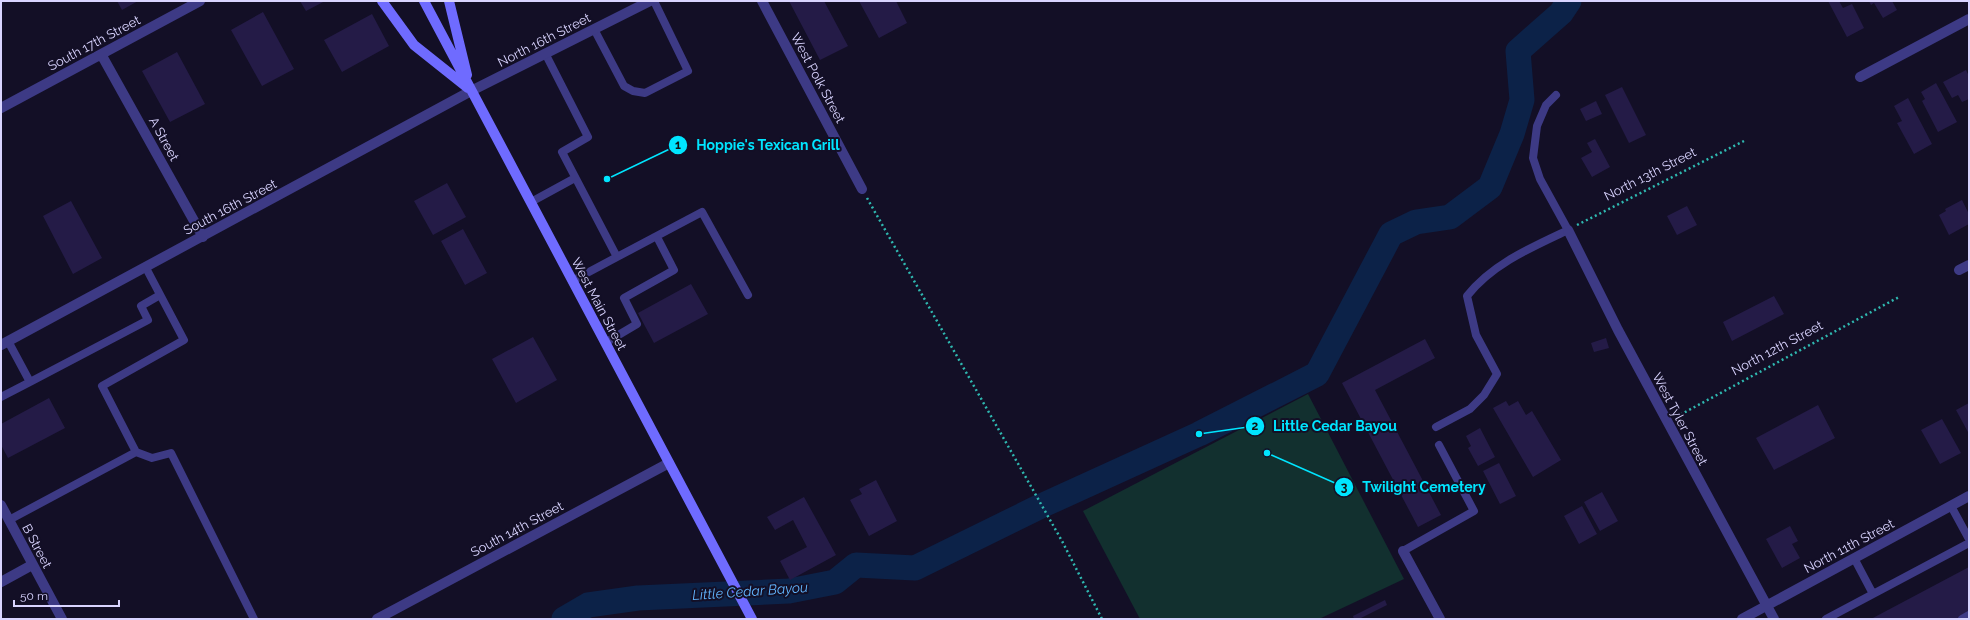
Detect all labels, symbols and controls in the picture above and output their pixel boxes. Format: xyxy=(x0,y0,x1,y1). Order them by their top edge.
street label: North 16th Street xyxy=(495,10,593,70)
street label: South 17th Street xyxy=(45,12,143,74)
street label: West Polk Street xyxy=(788,30,848,126)
street label: A Street xyxy=(146,114,182,164)
callout: Hoppie's Texican Grill xyxy=(668,132,848,158)
text: Hoppie's Texican Grill xyxy=(696,137,840,153)
text: 1 xyxy=(675,138,681,152)
street label: North 13th Street xyxy=(1601,144,1699,204)
street label: South 16th Street xyxy=(181,176,280,238)
street label: West Main Street xyxy=(568,255,630,353)
street label: North 12th Street xyxy=(1729,317,1826,378)
street label: West Tyler Street xyxy=(1649,370,1711,468)
callout: Little Cedar Bayou xyxy=(1245,413,1405,439)
text: Little Cedar Bayou xyxy=(1273,418,1397,434)
text: 2 xyxy=(1252,419,1259,433)
callout: Twilight Cemetery xyxy=(1334,474,1494,500)
text: Twilight Cemetery xyxy=(1362,479,1486,495)
text: 3 xyxy=(1341,480,1348,494)
street label: South 14th Street xyxy=(468,498,566,560)
street label: North 11th Street xyxy=(1801,516,1897,576)
street label: B Street xyxy=(19,521,55,571)
water label: Little Cedar Bayou xyxy=(692,579,808,603)
scale bar xyxy=(14,582,119,608)
text: 50 m xyxy=(20,589,48,603)

